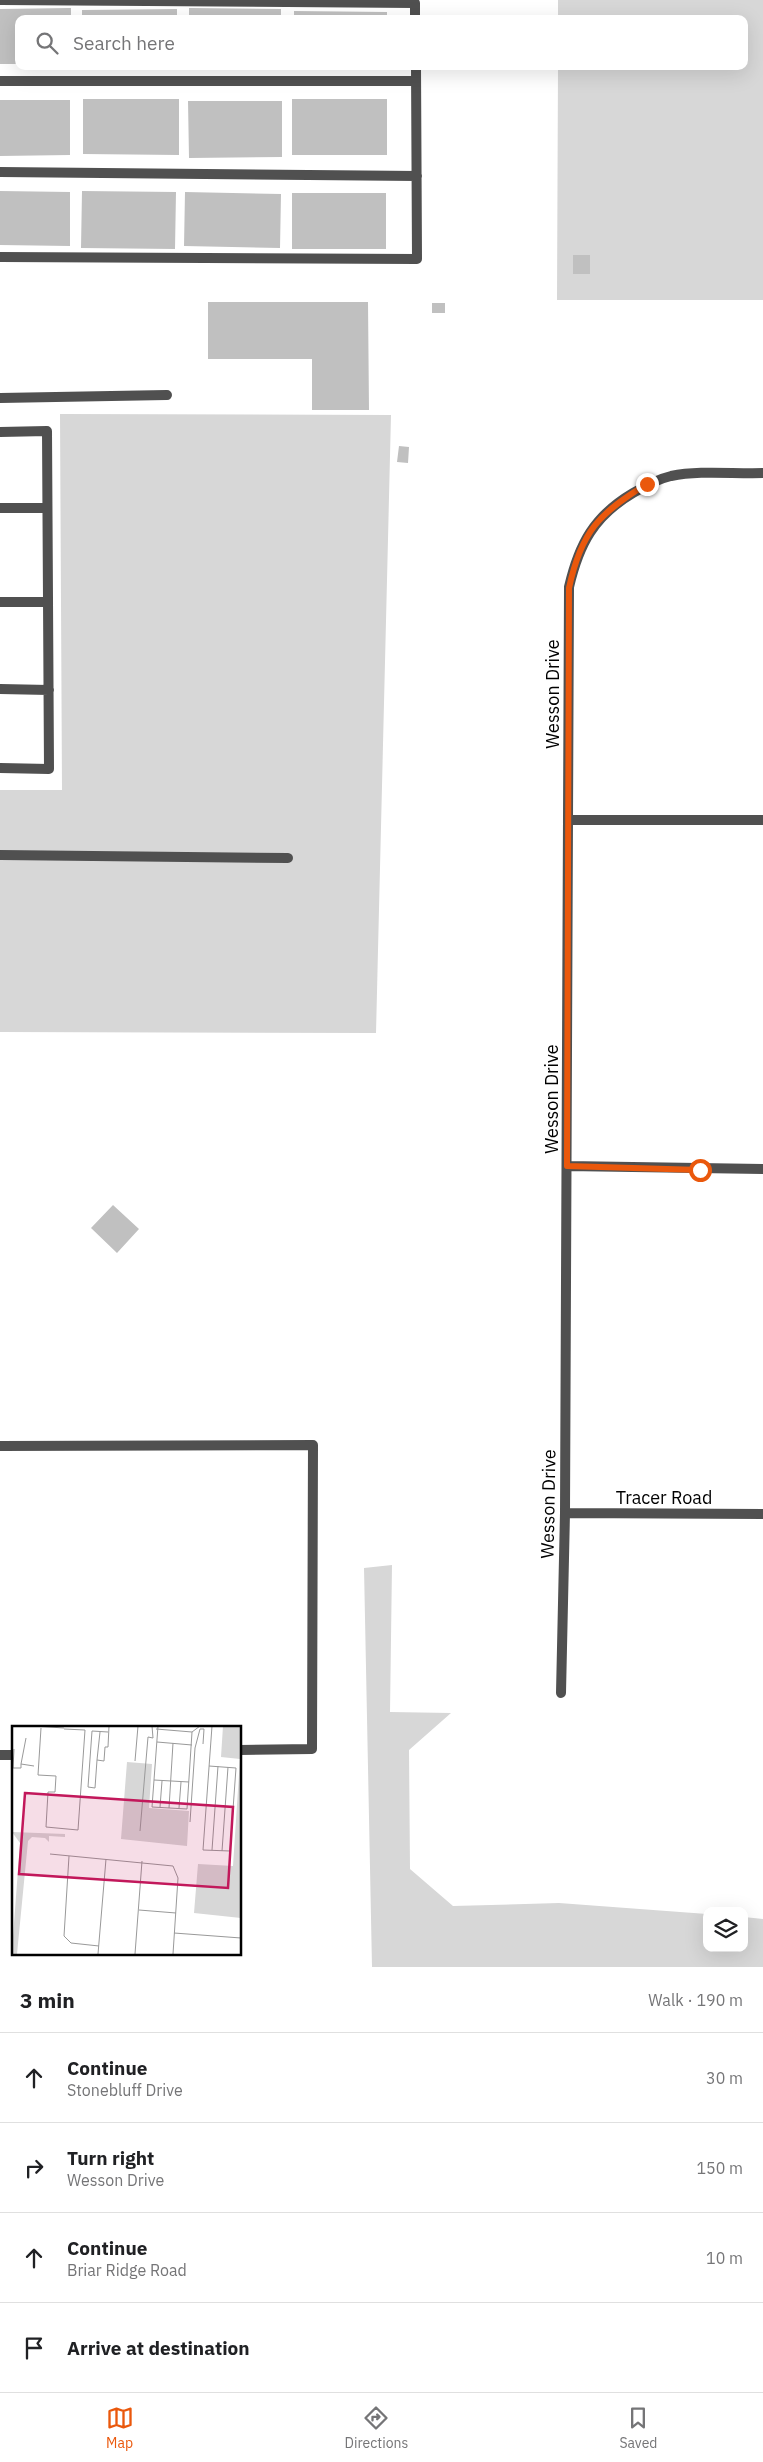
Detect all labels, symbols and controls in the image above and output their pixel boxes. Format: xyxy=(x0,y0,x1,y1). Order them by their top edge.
search box xyxy=(15,15,748,70)
icon: search xyxy=(33,29,61,57)
text: Search here xyxy=(73,31,175,55)
route end xyxy=(636,473,659,496)
street label: Wesson Drive xyxy=(541,639,564,749)
street label: Wesson Drive xyxy=(540,1044,563,1154)
route start xyxy=(689,1159,712,1182)
street label: Wesson Drive xyxy=(536,1449,560,1559)
street label: Tracer Road xyxy=(616,1486,712,1509)
inset map xyxy=(12,1726,241,1954)
map controls xyxy=(703,1907,748,1952)
button: layers xyxy=(703,1907,748,1952)
text: 3 min xyxy=(20,1986,75,2014)
text: Walk · 190 m xyxy=(648,1990,743,2010)
text: Continue xyxy=(67,2056,147,2080)
icon: ahead xyxy=(20,2064,48,2092)
text: 30 m xyxy=(706,2068,743,2088)
text: Stonebluff Drive xyxy=(67,2080,183,2100)
text: Turn right xyxy=(67,2146,154,2170)
icon: right xyxy=(20,2154,48,2182)
text: 150 m xyxy=(696,2158,743,2178)
text: Wesson Drive xyxy=(67,2170,164,2190)
text: Continue xyxy=(67,2236,147,2260)
icon: ahead xyxy=(20,2244,48,2272)
text: 10 m xyxy=(706,2248,743,2268)
text: Briar Ridge Road xyxy=(67,2260,187,2280)
icon: arrive xyxy=(20,2334,48,2362)
text: Arrive at destination xyxy=(67,2336,250,2360)
tab: Map xyxy=(106,2404,134,2452)
tab: Directions xyxy=(345,2404,408,2452)
tab: Saved xyxy=(619,2404,657,2452)

